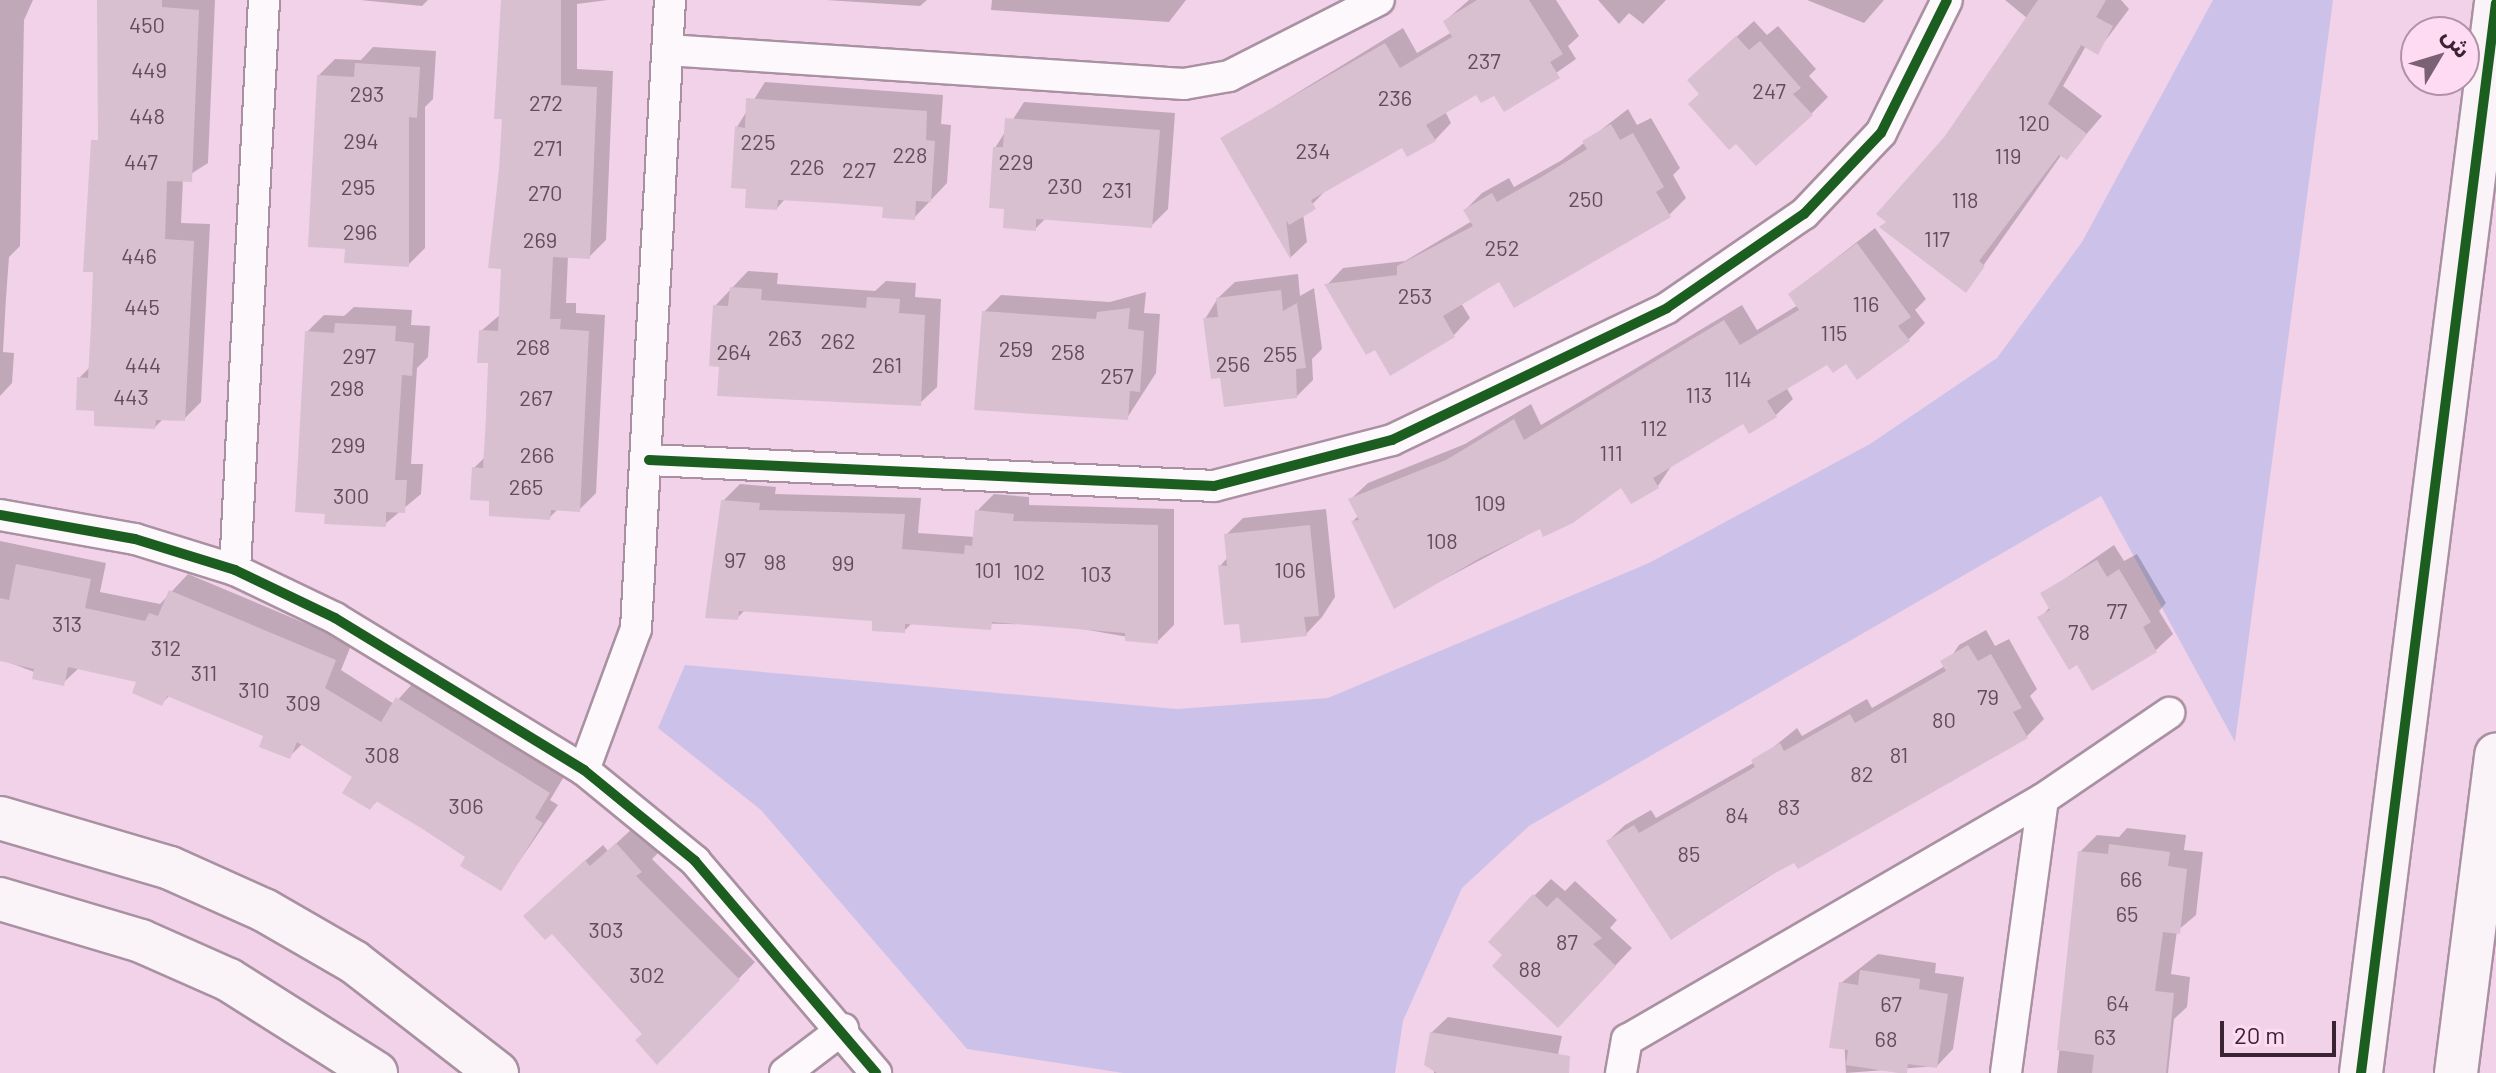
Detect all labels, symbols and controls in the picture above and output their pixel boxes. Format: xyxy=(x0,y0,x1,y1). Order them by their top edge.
house number: 450 xyxy=(129,12,165,38)
north arrow xyxy=(2400,16,2480,96)
text: ش xyxy=(2438,23,2477,62)
house number: 237 xyxy=(1467,48,1501,74)
house number: 449 xyxy=(131,57,167,83)
house number: 247 xyxy=(1752,78,1786,104)
house number: 293 xyxy=(350,81,384,107)
house number: 236 xyxy=(1378,85,1412,111)
house number: 272 xyxy=(529,90,563,116)
house number: 448 xyxy=(129,103,165,129)
house number: 120 xyxy=(2018,110,2050,136)
house number: 294 xyxy=(343,128,379,154)
house number: 225 xyxy=(741,129,775,155)
house number: 271 xyxy=(533,135,563,161)
house number: 234 xyxy=(1295,138,1331,164)
house number: 228 xyxy=(892,142,928,168)
house number: 119 xyxy=(1995,143,2021,169)
house number: 447 xyxy=(124,149,158,175)
house number: 229 xyxy=(998,149,1034,175)
house number: 226 xyxy=(790,154,824,180)
house number: 227 xyxy=(842,157,876,183)
house number: 230 xyxy=(1047,173,1083,199)
house number: 295 xyxy=(341,174,375,200)
house number: 231 xyxy=(1102,177,1132,203)
house number: 270 xyxy=(528,180,562,206)
house number: 250 xyxy=(1568,186,1604,212)
house number: 118 xyxy=(1952,187,1978,213)
house number: 296 xyxy=(343,219,377,245)
house number: 117 xyxy=(1924,226,1950,252)
house number: 269 xyxy=(523,227,557,253)
house number: 252 xyxy=(1485,235,1519,261)
house number: 446 xyxy=(121,243,157,269)
house number: 253 xyxy=(1398,283,1432,309)
house number: 116 xyxy=(1853,291,1879,317)
house number: 445 xyxy=(124,294,160,320)
house number: 115 xyxy=(1821,320,1847,346)
house number: 263 xyxy=(768,325,802,351)
house number: 262 xyxy=(821,328,855,354)
house number: 268 xyxy=(516,334,550,360)
house number: 259 xyxy=(999,336,1033,362)
house number: 264 xyxy=(716,339,752,365)
house number: 258 xyxy=(1051,339,1085,365)
house number: 255 xyxy=(1263,341,1297,367)
house number: 297 xyxy=(342,343,376,369)
house number: 256 xyxy=(1216,351,1250,377)
house number: 444 xyxy=(125,352,161,378)
house number: 261 xyxy=(872,352,902,378)
house number: 257 xyxy=(1100,363,1134,389)
house number: 114 xyxy=(1724,366,1752,392)
house number: 298 xyxy=(330,375,364,401)
house number: 113 xyxy=(1686,382,1712,408)
house number: 443 xyxy=(113,384,149,410)
house number: 267 xyxy=(519,385,553,411)
house number: 112 xyxy=(1640,415,1668,441)
house number: 299 xyxy=(331,432,365,458)
house number: 111 xyxy=(1599,440,1623,466)
house number: 266 xyxy=(520,442,554,468)
house number: 265 xyxy=(509,474,543,500)
house number: 300 xyxy=(333,483,369,509)
house number: 109 xyxy=(1474,490,1506,516)
house number: 108 xyxy=(1426,528,1458,554)
house number: 97 xyxy=(724,547,746,573)
house number: 98 xyxy=(764,549,786,575)
house number: 99 xyxy=(832,550,854,576)
house number: 101 xyxy=(974,557,1002,583)
house number: 106 xyxy=(1274,557,1306,583)
house number: 102 xyxy=(1013,559,1045,585)
house number: 103 xyxy=(1080,561,1112,587)
house number: 77 xyxy=(2107,598,2127,624)
house number: 313 xyxy=(52,611,82,637)
house number: 78 xyxy=(2068,619,2090,645)
house number: 312 xyxy=(151,635,181,661)
house number: 311 xyxy=(191,660,217,686)
house number: 310 xyxy=(238,677,270,703)
house number: 79 xyxy=(1977,684,1999,710)
house number: 309 xyxy=(285,690,321,716)
house number: 80 xyxy=(1932,707,1956,733)
house number: 308 xyxy=(364,742,400,768)
house number: 81 xyxy=(1890,742,1908,768)
house number: 82 xyxy=(1850,761,1874,787)
house number: 306 xyxy=(448,793,484,819)
house number: 83 xyxy=(1778,794,1800,820)
house number: 84 xyxy=(1725,802,1749,828)
house number: 85 xyxy=(1678,841,1700,867)
house number: 66 xyxy=(2120,866,2142,892)
house number: 65 xyxy=(2116,901,2138,927)
house number: 303 xyxy=(588,917,624,943)
house number: 87 xyxy=(1556,929,1578,955)
house number: 88 xyxy=(1519,956,1541,982)
house number: 302 xyxy=(629,962,665,988)
house number: 64 xyxy=(2106,990,2130,1016)
house number: 67 xyxy=(1880,991,1902,1017)
scale bar xyxy=(2224,1005,2340,1055)
text: 20 m xyxy=(2234,1020,2285,1049)
house number: 63 xyxy=(2094,1024,2116,1050)
house number: 68 xyxy=(1875,1026,1897,1052)

